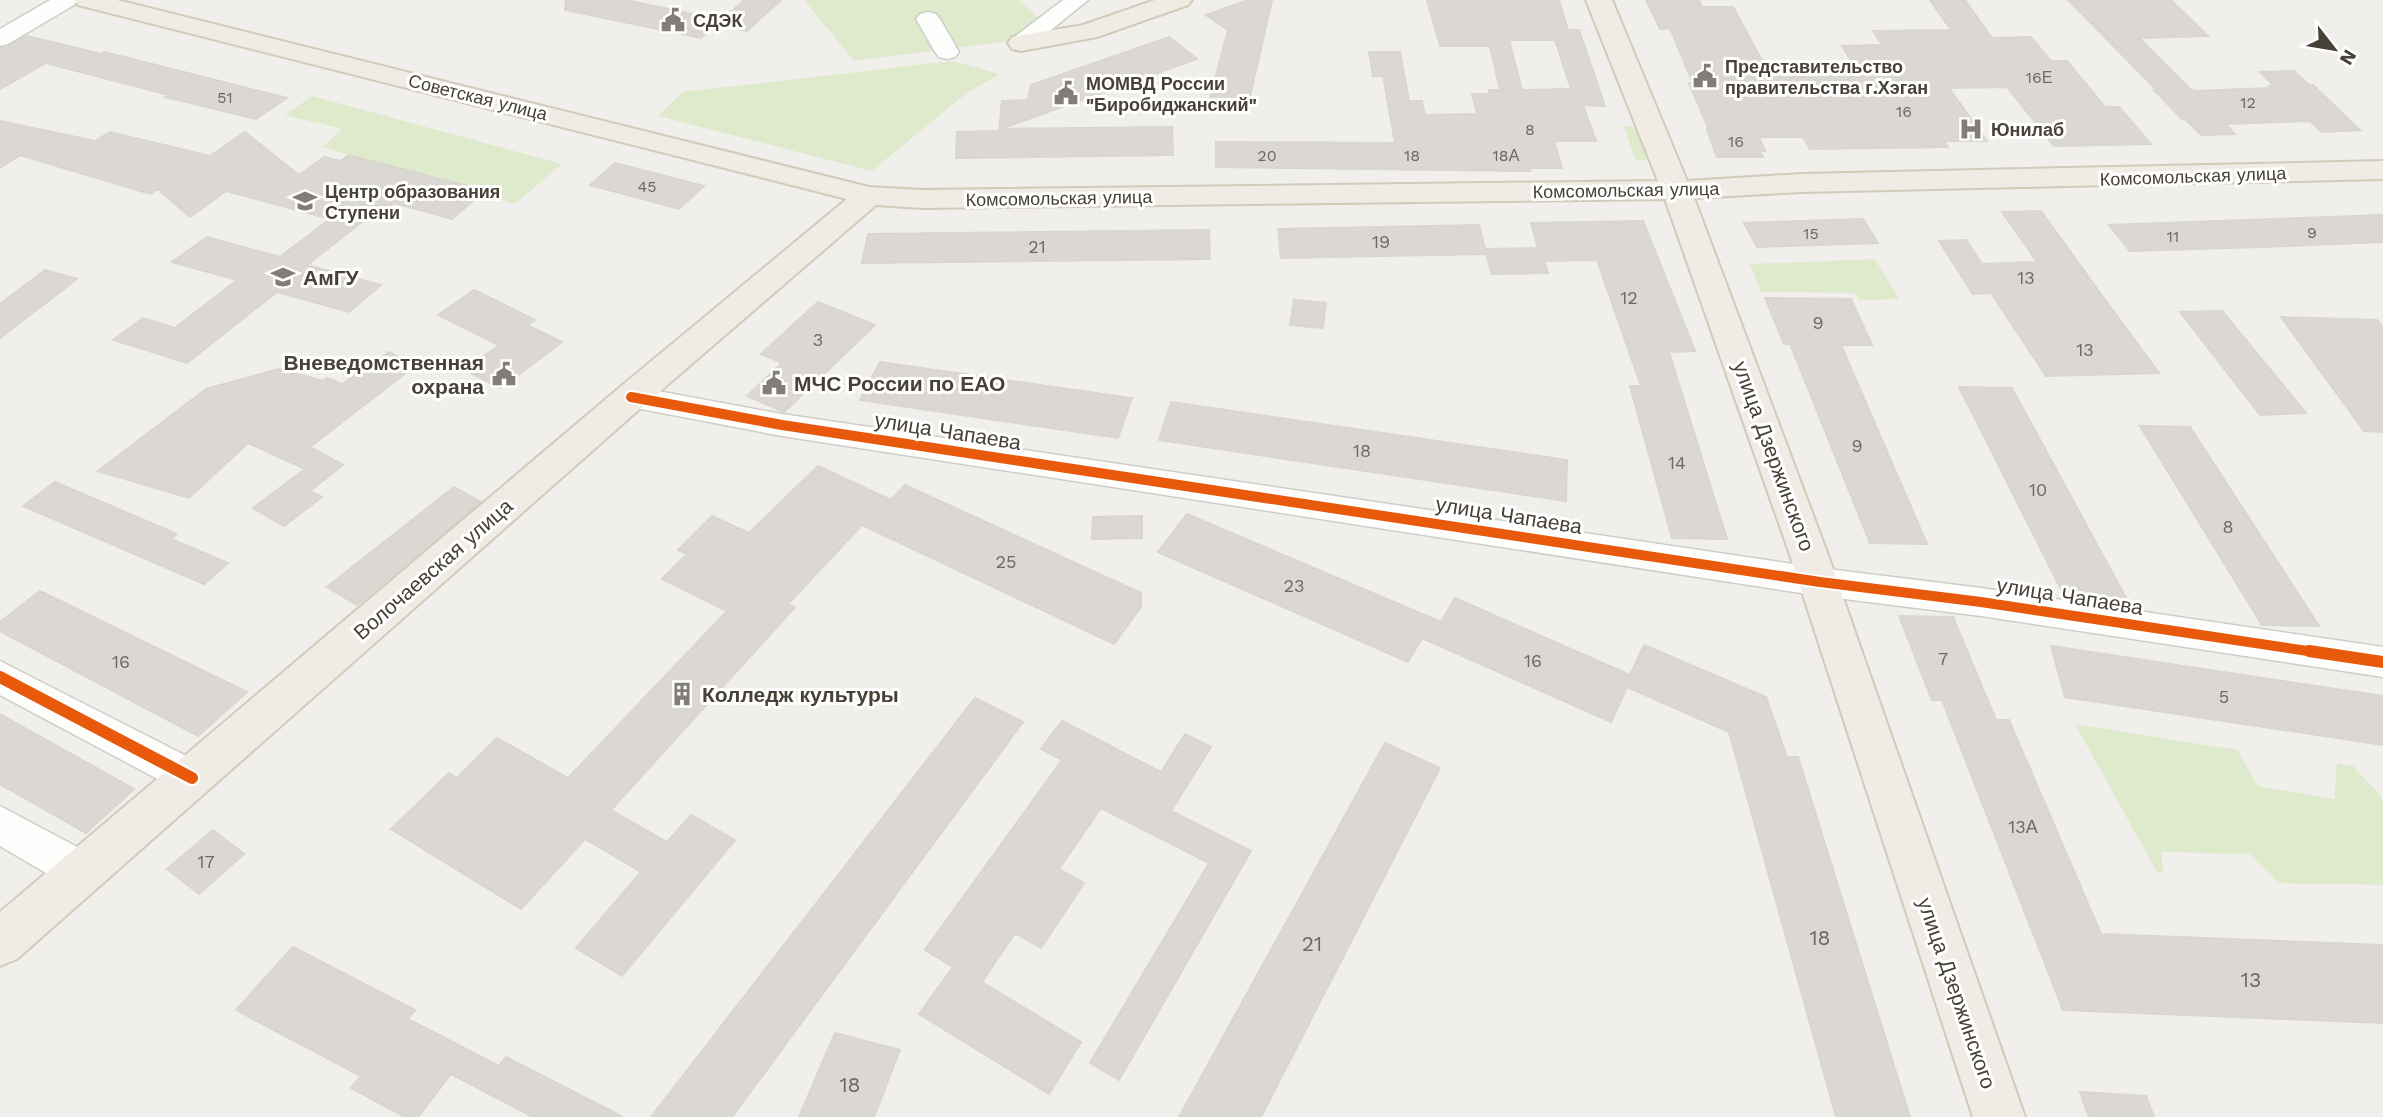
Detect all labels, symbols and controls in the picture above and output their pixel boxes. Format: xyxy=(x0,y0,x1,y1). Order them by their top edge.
public building icon: СДЭК xyxy=(659,6,687,34)
place label: СДЭК xyxy=(693,10,743,31)
north arrow xyxy=(2299,14,2369,84)
text: N xyxy=(2335,46,2362,69)
place label: Представительство правительства г.Хэган xyxy=(1725,56,1928,98)
public building icon: Представительство правительства г.Хэган xyxy=(1691,62,1719,90)
house number: 16Е xyxy=(2026,68,2052,87)
street label: Советская улица xyxy=(406,70,551,125)
place label: МОМВД России "Биробиджанский" xyxy=(1086,73,1257,115)
public building icon: МОМВД России "Биробиджанский" xyxy=(1052,79,1080,107)
house number: 51 xyxy=(217,88,233,107)
house number: 12 xyxy=(2240,93,2256,112)
house number: 16 xyxy=(1896,102,1912,121)
hospital icon: Юнилаб xyxy=(1957,115,1985,143)
place label: Юнилаб xyxy=(1991,119,2064,140)
house number: 8 xyxy=(1525,120,1535,139)
house number: 16 xyxy=(1728,132,1744,151)
house number: 20 xyxy=(1257,146,1277,165)
house number: 18 xyxy=(1404,146,1420,165)
house number: 18А xyxy=(1493,146,1520,165)
street label: Комсомольская улица xyxy=(2099,162,2288,190)
house number: 45 xyxy=(637,177,657,196)
street label: Комсомольская улица xyxy=(1533,178,1720,202)
place label: Центр образования Ступени xyxy=(325,181,500,223)
street label: Комсомольская улица xyxy=(966,186,1153,210)
school or university icon: Центр образования Ступени xyxy=(291,187,319,215)
house number: 9 xyxy=(2307,223,2317,242)
house number: 15 xyxy=(1803,224,1819,243)
house number: 11 xyxy=(2167,227,2179,246)
house number: 19 xyxy=(1372,231,1390,252)
house number: 21 xyxy=(1028,236,1046,257)
school or university icon: АмГУ xyxy=(269,263,297,291)
place label: АмГУ xyxy=(303,265,360,290)
house number: 13 xyxy=(2017,267,2035,288)
house number: 12 xyxy=(1620,287,1638,308)
house number: 9 xyxy=(1812,312,1824,333)
house number: 3 xyxy=(813,329,823,350)
house number: 13 xyxy=(2076,339,2094,360)
place label: Вневедомственная охрана xyxy=(283,350,484,399)
street label: улица Дзержинского xyxy=(1728,358,1820,554)
public building icon: Вневедомственная охрана xyxy=(490,360,518,388)
public building icon: МЧС России по ЕАО xyxy=(760,369,788,397)
place label: МЧС России по ЕАО xyxy=(794,371,1005,396)
street label: улица Чапаева xyxy=(873,407,1023,455)
house number: 9 xyxy=(1851,435,1863,456)
house number: 18 xyxy=(1353,440,1371,461)
house number: 14 xyxy=(1668,452,1686,473)
house number: 10 xyxy=(2029,479,2047,500)
street label: улица Чапаева xyxy=(1434,491,1584,539)
street label: Волочаевская улица xyxy=(348,493,518,645)
house number: 8 xyxy=(2222,516,2234,537)
house number: 25 xyxy=(996,551,1016,572)
street label: улица Чапаева xyxy=(1995,572,2145,620)
house number: 23 xyxy=(1284,575,1305,596)
house number: 7 xyxy=(1938,648,1948,669)
house number: 16 xyxy=(1524,650,1542,671)
house number: 16 xyxy=(112,651,130,672)
building icon: Колледж культуры xyxy=(668,680,696,708)
place label: Колледж культуры xyxy=(702,682,899,707)
house number: 5 xyxy=(2219,686,2229,707)
house number: 13А xyxy=(2008,816,2038,837)
house number: 17 xyxy=(197,851,215,872)
street label: улица Дзержинского xyxy=(1913,894,2001,1092)
house number: 18 xyxy=(1809,925,1831,950)
house number: 21 xyxy=(1302,931,1322,956)
house number: 13 xyxy=(2241,967,2261,992)
house number: 18 xyxy=(839,1072,861,1097)

